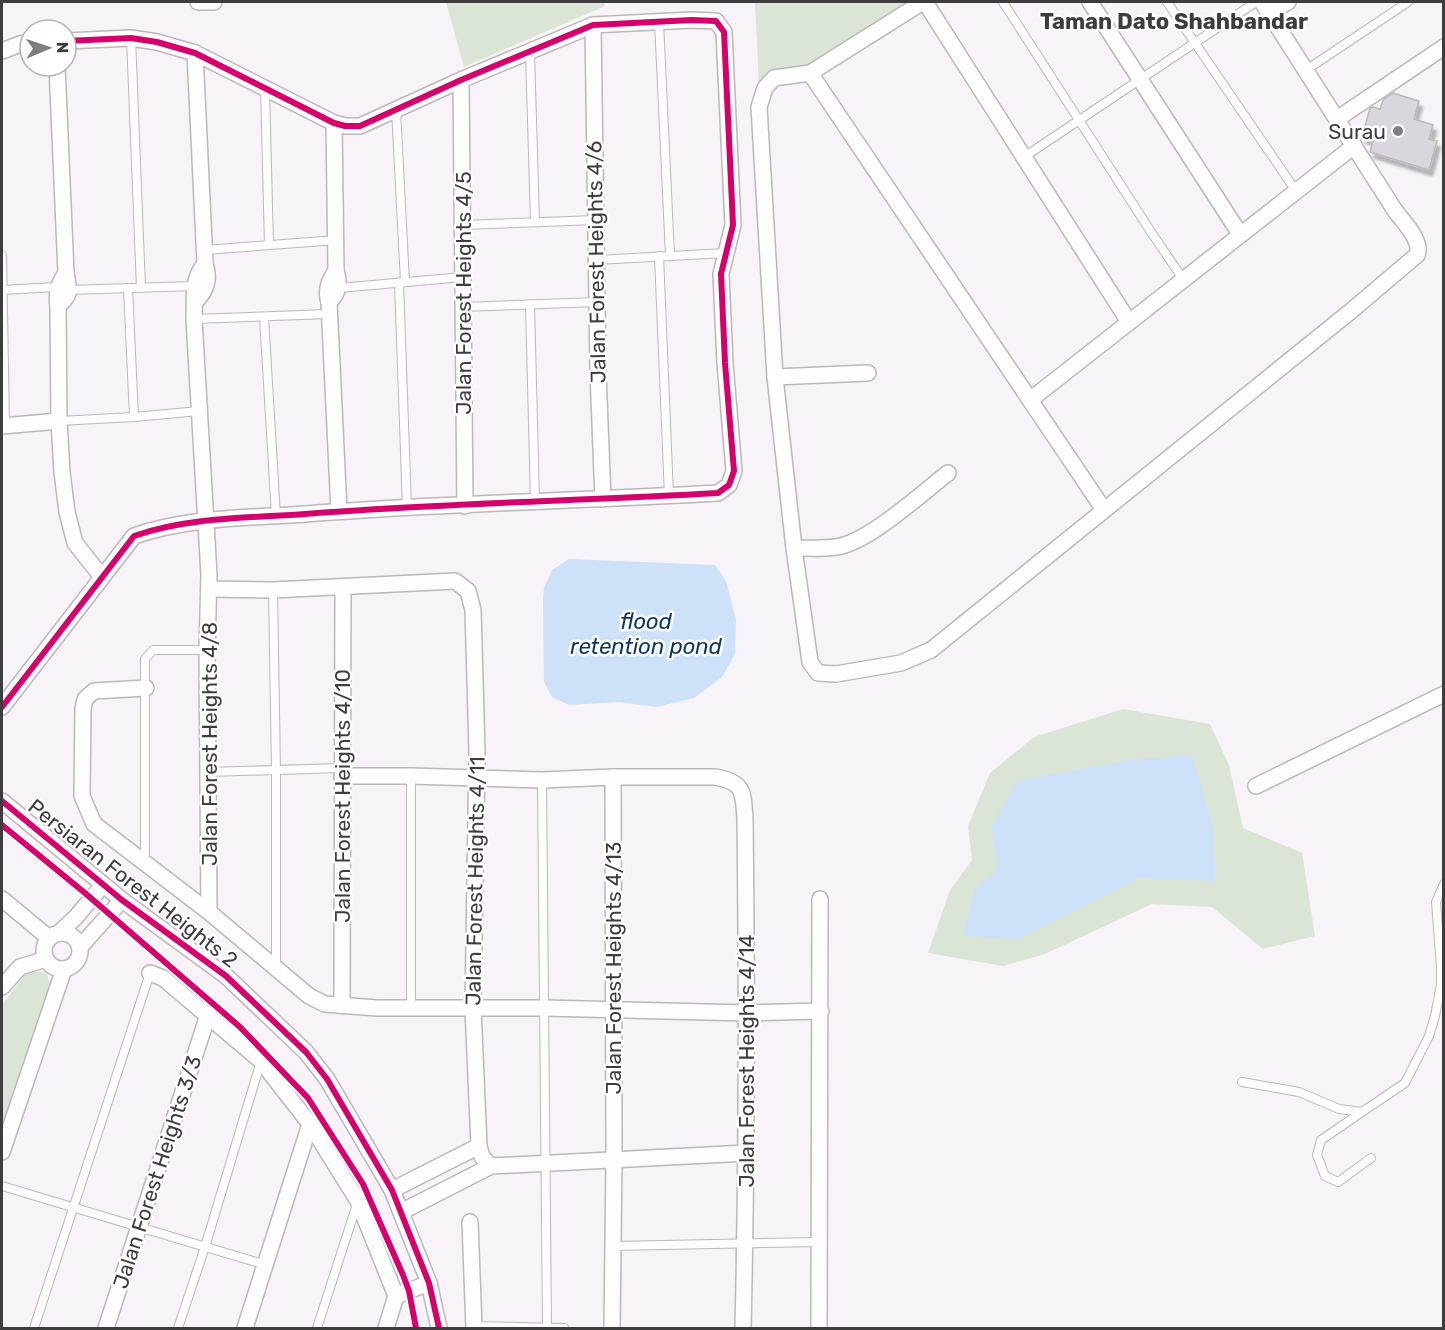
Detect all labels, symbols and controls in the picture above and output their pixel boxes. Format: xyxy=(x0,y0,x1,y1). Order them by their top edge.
district label: Taman Dato Shahbandar xyxy=(1040,8,1308,35)
north arrow xyxy=(18,18,78,78)
text: N xyxy=(53,41,72,54)
place label: Surau xyxy=(1328,119,1386,144)
marker: Surau xyxy=(1391,124,1405,138)
street label: Jalan Forest Heights 4/6 xyxy=(581,140,611,384)
street label: Jalan Forest Heights 4/5 xyxy=(451,171,476,415)
water label: flood retention pond xyxy=(570,608,723,660)
street label: Jalan Forest Heights 4/8 xyxy=(197,622,222,866)
street label: Jalan Forest Heights 4/10 xyxy=(330,669,355,923)
street label: Jalan Forest Heights 4/11 xyxy=(460,756,490,1006)
street label: Persiaran Forest Heights 2 xyxy=(23,793,243,973)
street label: Jalan Forest Heights 4/13 xyxy=(601,842,626,1094)
street label: Jalan Forest Heights 4/14 xyxy=(734,934,759,1188)
street label: Jalan Forest Heights 3/3 xyxy=(108,1052,206,1292)

